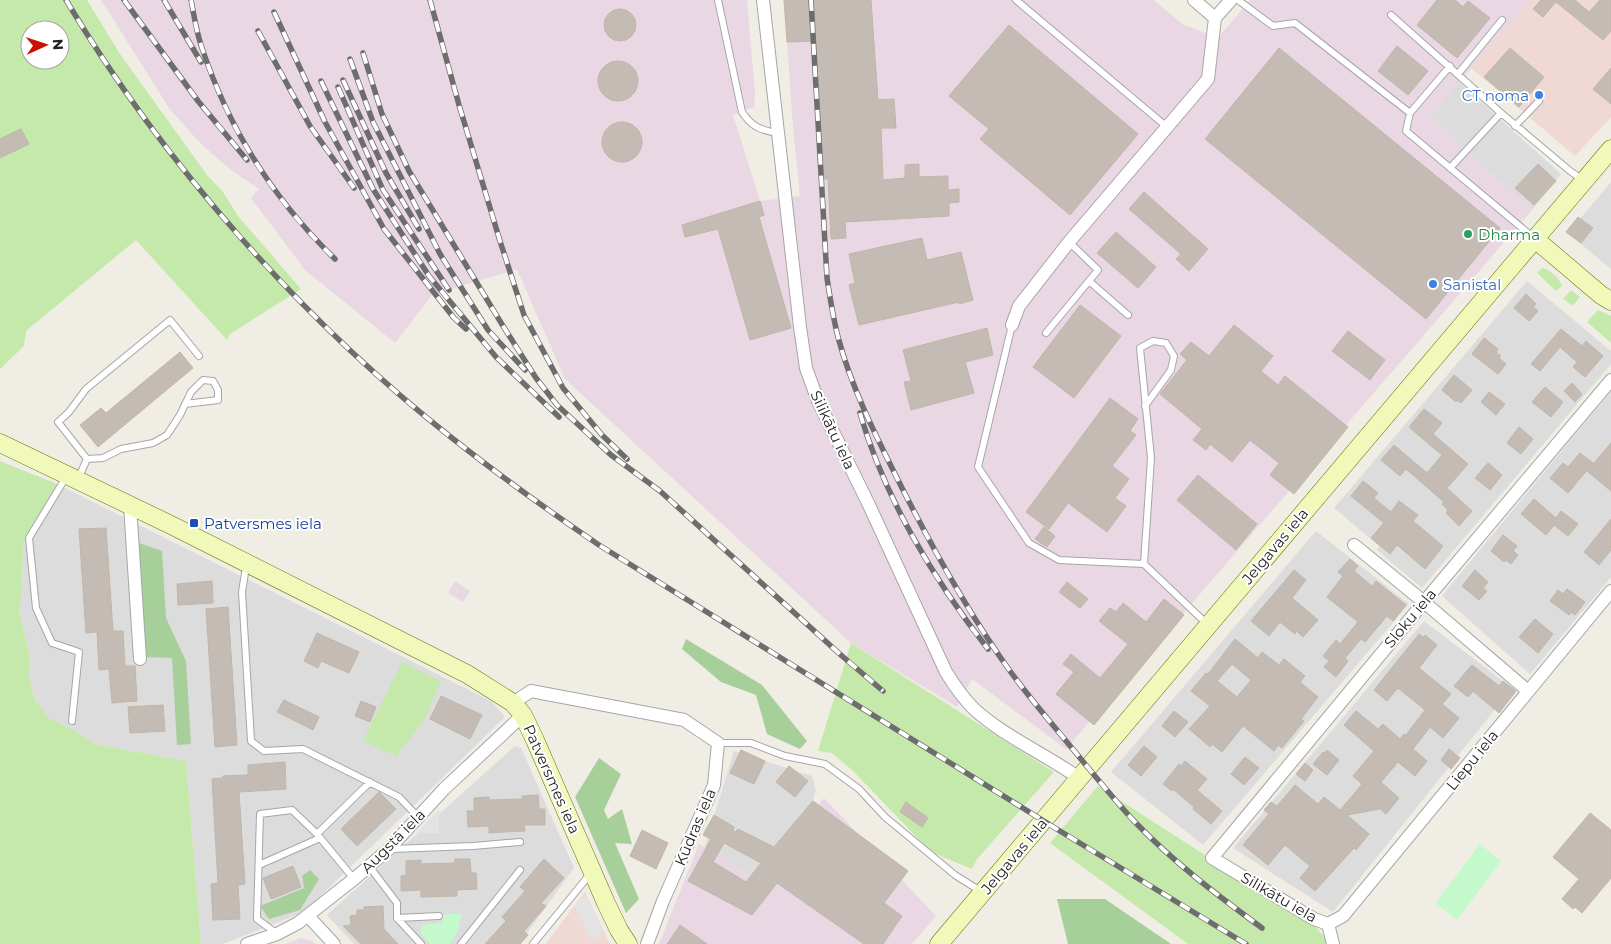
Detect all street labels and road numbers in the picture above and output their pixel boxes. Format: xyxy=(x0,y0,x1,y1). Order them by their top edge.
street label: Silikātu iela xyxy=(806,387,860,473)
street label: Jelgavas iela xyxy=(1237,504,1312,589)
street label: Sloku iela xyxy=(1380,585,1440,651)
street label: Patversmes iela xyxy=(519,721,585,837)
street label: Liepu iela xyxy=(1442,726,1502,794)
street label: Kūdras iela xyxy=(670,785,720,869)
street label: Augstā iela xyxy=(357,805,429,877)
street label: Jelgavas iela xyxy=(976,814,1051,899)
street label: Silikātu iela xyxy=(1237,867,1321,927)

